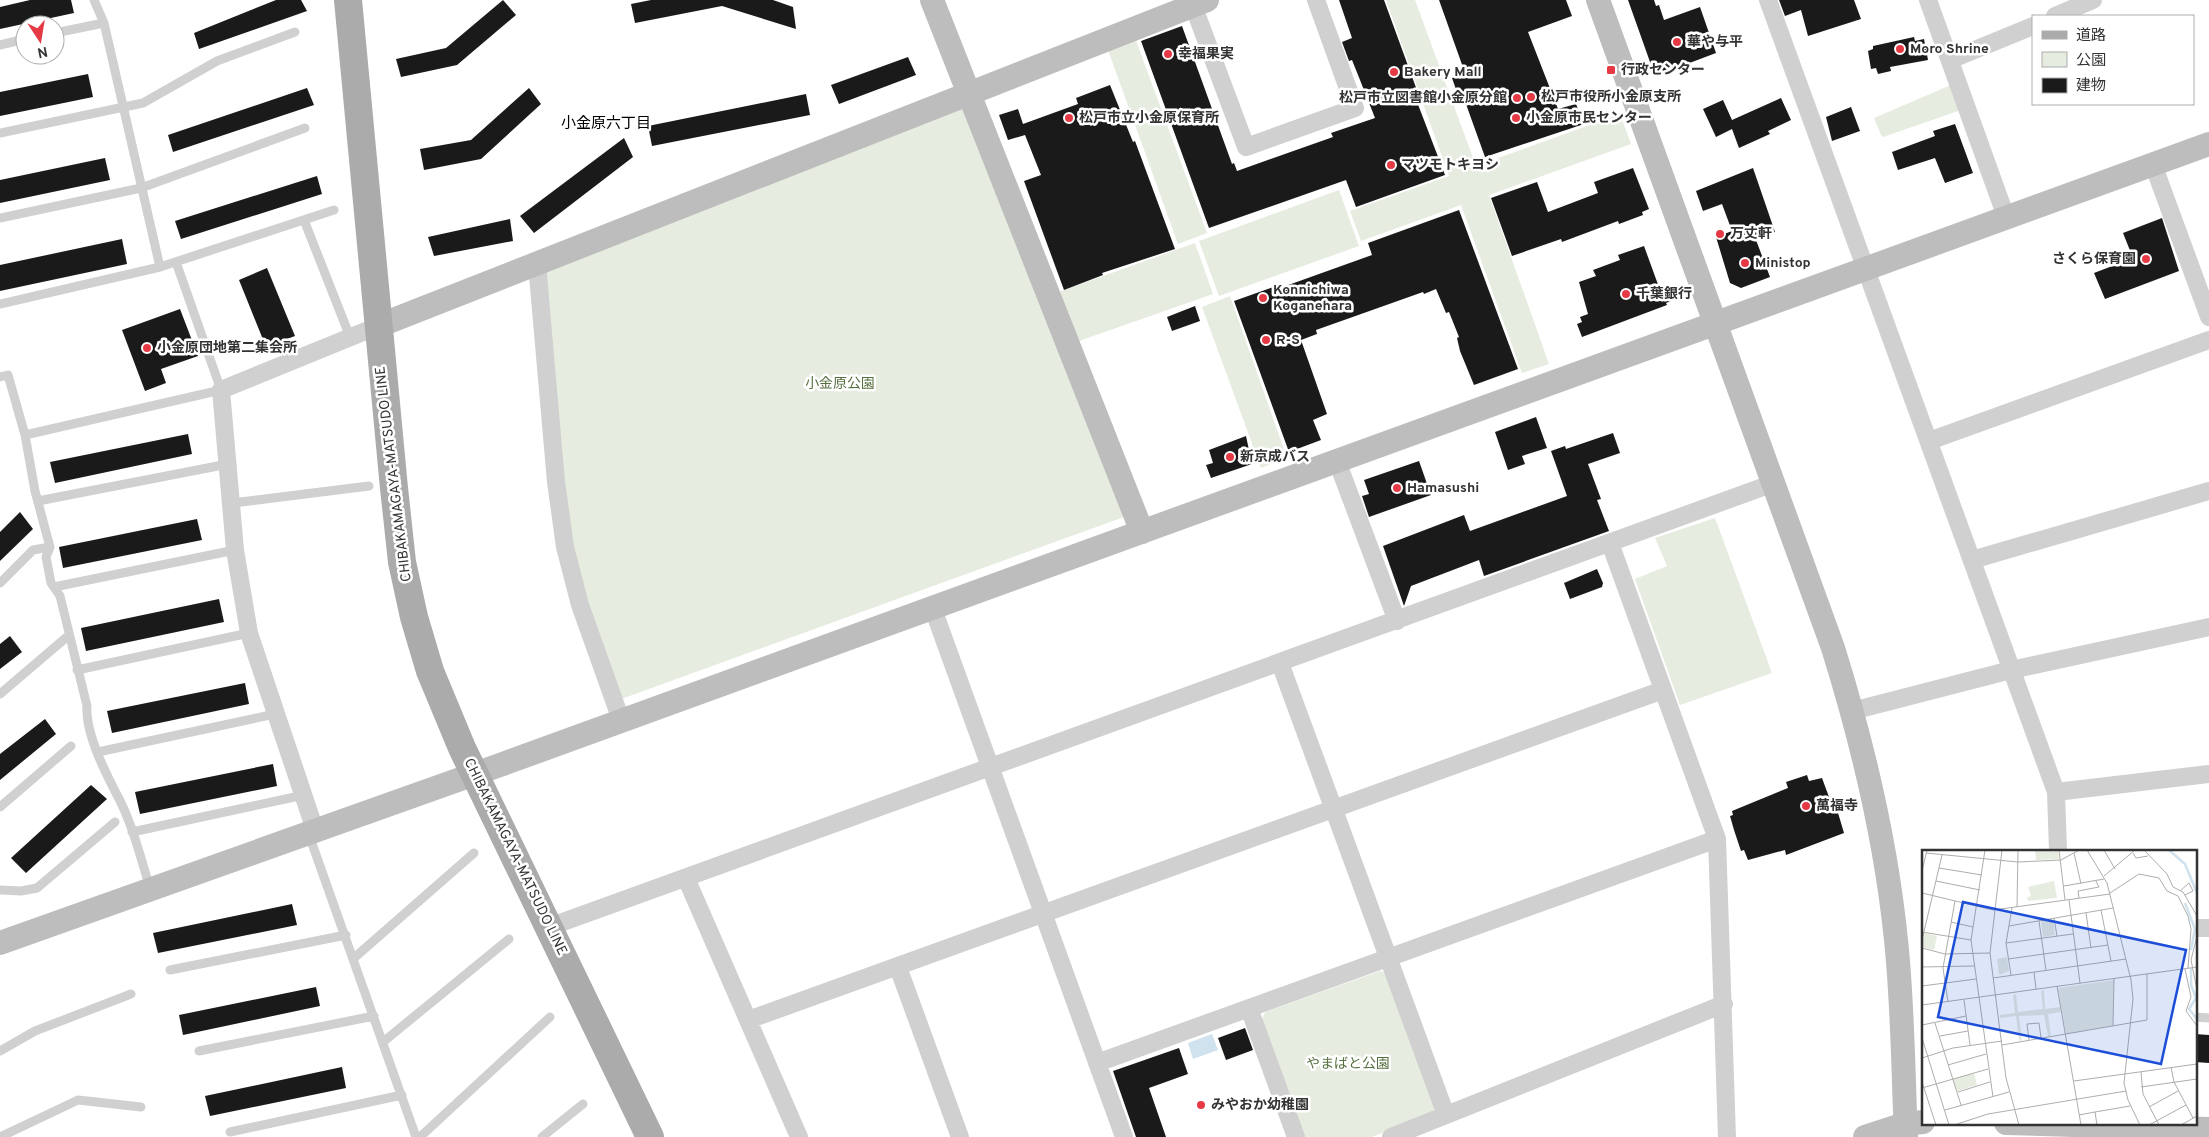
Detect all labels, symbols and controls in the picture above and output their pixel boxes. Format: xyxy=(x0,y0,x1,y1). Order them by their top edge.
north arrow xyxy=(15,15,65,65)
legend xyxy=(2032,15,2194,105)
text: 道路 xyxy=(2076,27,2106,46)
place label: 華や与平 xyxy=(1687,34,1743,51)
marker: 華や与平 xyxy=(1671,36,1683,48)
place label: Moro Shrine xyxy=(1910,41,1989,58)
text: N xyxy=(36,42,49,61)
marker: Moro Shrine xyxy=(1894,43,1906,55)
place label: 幸福果実 xyxy=(1178,46,1234,63)
marker: 幸福果実 xyxy=(1162,48,1174,60)
text: 公園 xyxy=(2076,52,2106,71)
place label: 行政センター xyxy=(1621,62,1705,79)
place label: Bakery Mall xyxy=(1404,64,1482,81)
marker: 行政センター xyxy=(1605,64,1617,76)
marker: Bakery Mall xyxy=(1388,66,1400,78)
text: 建物 xyxy=(2076,77,2106,96)
place label: 松戸市役所小金原支所 xyxy=(1541,89,1681,106)
place label: 松戸市立図書館小金原分館 xyxy=(1339,90,1507,107)
marker: 松戸市役所小金原支所 xyxy=(1525,91,1537,103)
marker: 松戸市立図書館小金原分館 xyxy=(1511,92,1523,104)
place label: 松戸市立小金原保育所 xyxy=(1079,110,1219,127)
place label: 小金原市民センター xyxy=(1526,110,1652,127)
marker: 松戸市立小金原保育所 xyxy=(1063,112,1075,124)
marker: 小金原市民センター xyxy=(1510,112,1522,124)
district label: 小金原六丁目 xyxy=(561,115,651,134)
place label: マツモトキヨシ xyxy=(1401,157,1499,174)
marker: マツモトキヨシ xyxy=(1385,159,1397,171)
place label: 万丈軒 xyxy=(1730,226,1772,243)
marker: 万丈軒 xyxy=(1714,228,1726,240)
place label: さくら保育園 xyxy=(2052,251,2136,268)
marker: さくら保育園 xyxy=(2140,253,2152,265)
place label: Ministop xyxy=(1755,255,1811,272)
marker: Ministop xyxy=(1739,257,1751,269)
place label: Konnichiwa Koganehara xyxy=(1273,282,1352,315)
place label: 千葉銀行 xyxy=(1636,286,1692,303)
marker: 千葉銀行 xyxy=(1620,288,1632,300)
marker: Konnichiwa Koganehara xyxy=(1257,292,1269,304)
place label: R-S xyxy=(1276,332,1300,349)
marker: R-S xyxy=(1260,334,1272,346)
place label: 小金原団地第二集会所 xyxy=(157,339,297,357)
marker: 小金原団地第二集会所 xyxy=(141,342,153,354)
street label: CHIBAKAMAGAYA-MATSUDO LINE xyxy=(372,365,416,583)
park label: 小金原公園 xyxy=(805,376,875,393)
place label: 新京成バス xyxy=(1240,448,1310,466)
marker: 新京成バス xyxy=(1224,451,1236,463)
place label: Hamasushi xyxy=(1407,480,1479,497)
marker: Hamasushi xyxy=(1391,482,1403,494)
street label: CHIBAKAMAGAYA-MATSUDO LINE xyxy=(460,756,570,958)
place label: 萬福寺 xyxy=(1816,798,1858,815)
marker: 萬福寺 xyxy=(1800,800,1812,812)
inset map xyxy=(1922,850,2196,1124)
park label: やまばと公園 xyxy=(1306,1056,1390,1073)
place label: みやおか幼稚園 xyxy=(1211,1096,1309,1114)
marker: みやおか幼稚園 xyxy=(1195,1099,1207,1111)

